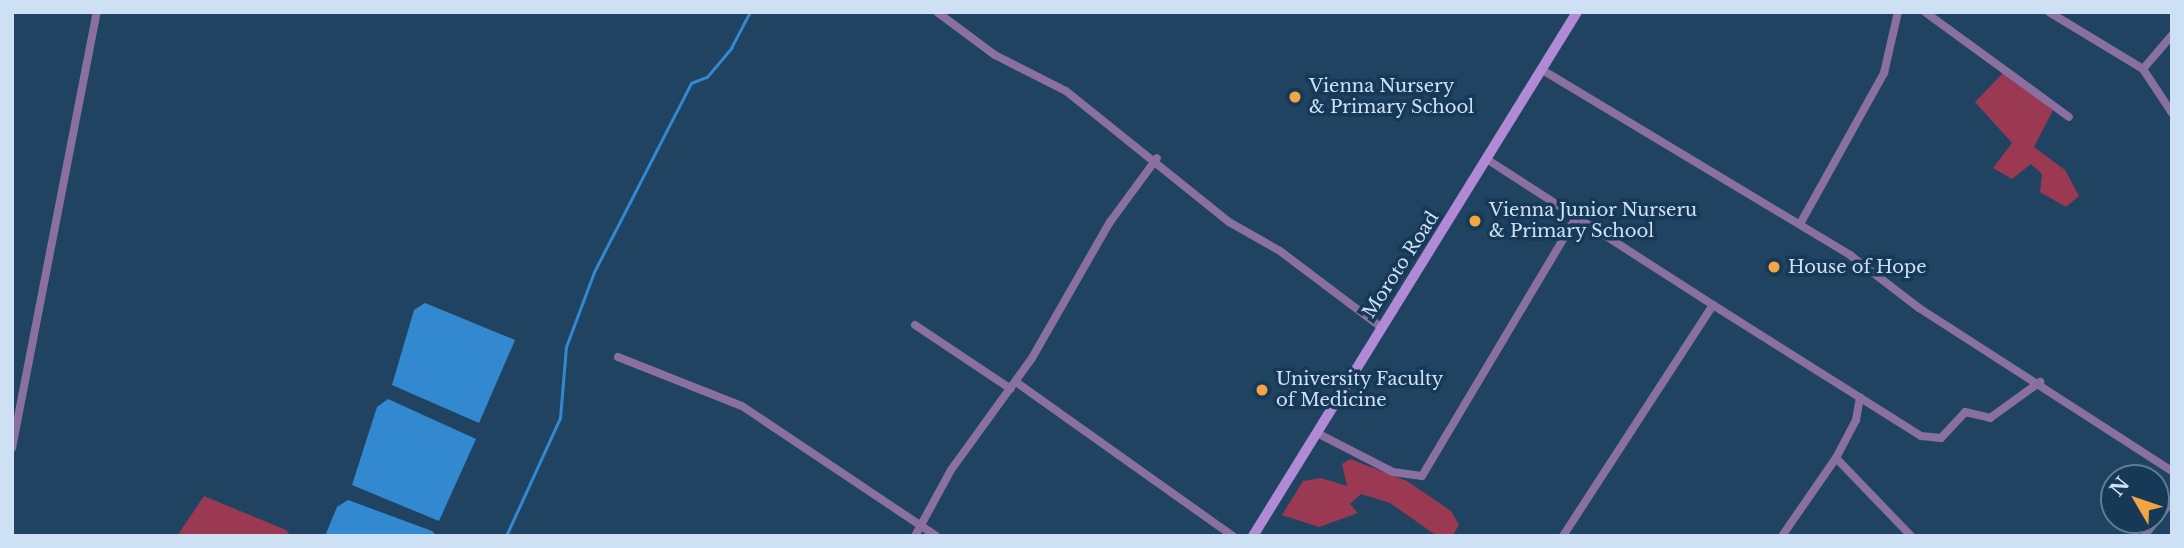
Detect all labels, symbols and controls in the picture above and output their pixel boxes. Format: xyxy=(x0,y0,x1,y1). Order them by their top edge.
place label: Vienna Nursery & Primary School xyxy=(1309,76,1475,119)
marker: Vienna Nursery & Primary School xyxy=(1287,89,1303,105)
place label: Vienna Junior Nurseru & Primary School xyxy=(1489,200,1698,242)
street label: Moroto Road xyxy=(1359,208,1443,322)
marker: Vienna Junior Nurseru & Primary School xyxy=(1467,213,1483,229)
place label: House of Hope xyxy=(1788,256,1926,278)
marker: House of Hope xyxy=(1766,259,1782,275)
place label: University Faculty of Medicine xyxy=(1276,369,1444,412)
marker: University Faculty of Medicine xyxy=(1254,382,1270,398)
north arrow xyxy=(2100,464,2170,534)
text: N xyxy=(2105,473,2134,501)

